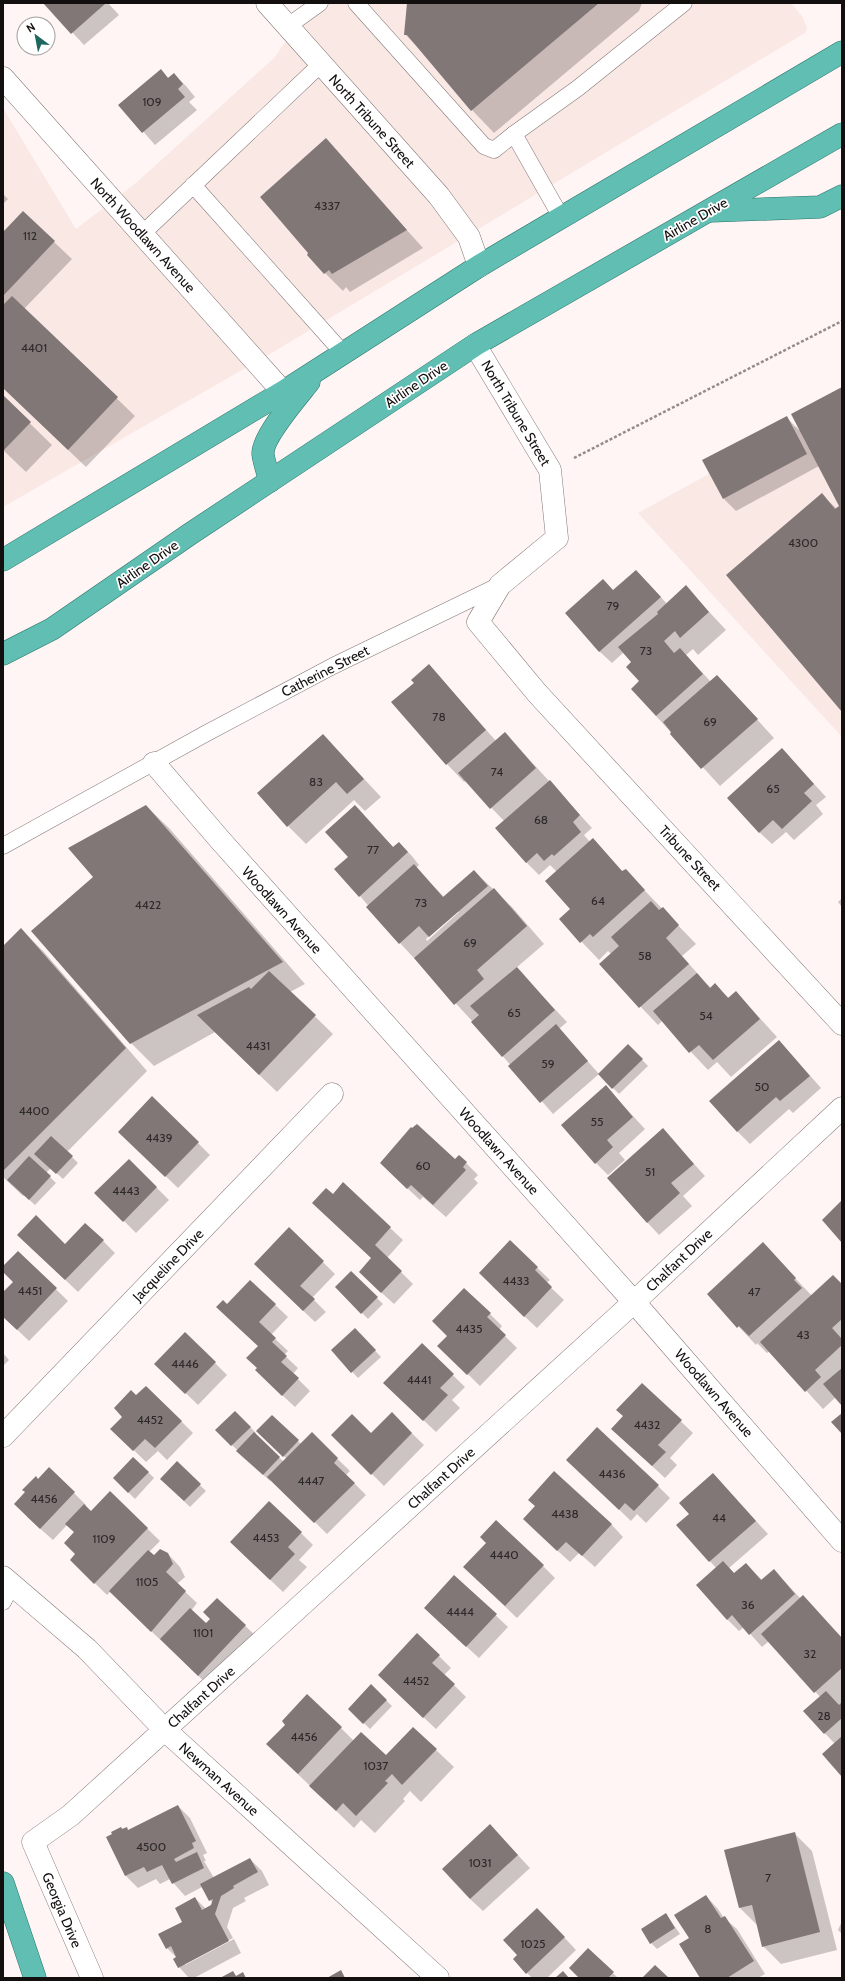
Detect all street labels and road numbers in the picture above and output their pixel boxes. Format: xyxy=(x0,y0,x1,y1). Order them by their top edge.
street label: North Tribune Street xyxy=(325,70,419,172)
street label: North Woodlawn Avenue xyxy=(87,174,199,296)
street label: Airline Drive xyxy=(659,193,731,245)
street label: Airline Drive xyxy=(381,356,451,412)
street label: North Tribune Street xyxy=(477,357,555,469)
street label: Airline Drive xyxy=(112,536,182,592)
street label: Catherine Street xyxy=(278,641,372,701)
street label: Tribune Street xyxy=(655,822,725,895)
street label: Woodlawn Avenue xyxy=(238,863,326,957)
street label: Woodlawn Avenue xyxy=(455,1104,543,1198)
street label: Jacqueline Drive xyxy=(128,1225,207,1306)
street label: Chalfant Drive xyxy=(642,1225,716,1295)
street label: Woodlawn Avenue xyxy=(671,1345,757,1441)
street label: Chalfant Drive xyxy=(404,1443,478,1513)
street label: Chalfant Drive xyxy=(164,1662,238,1732)
street label: Newman Avenue xyxy=(175,1738,263,1820)
street label: Georgia Drive xyxy=(38,1870,86,1950)

